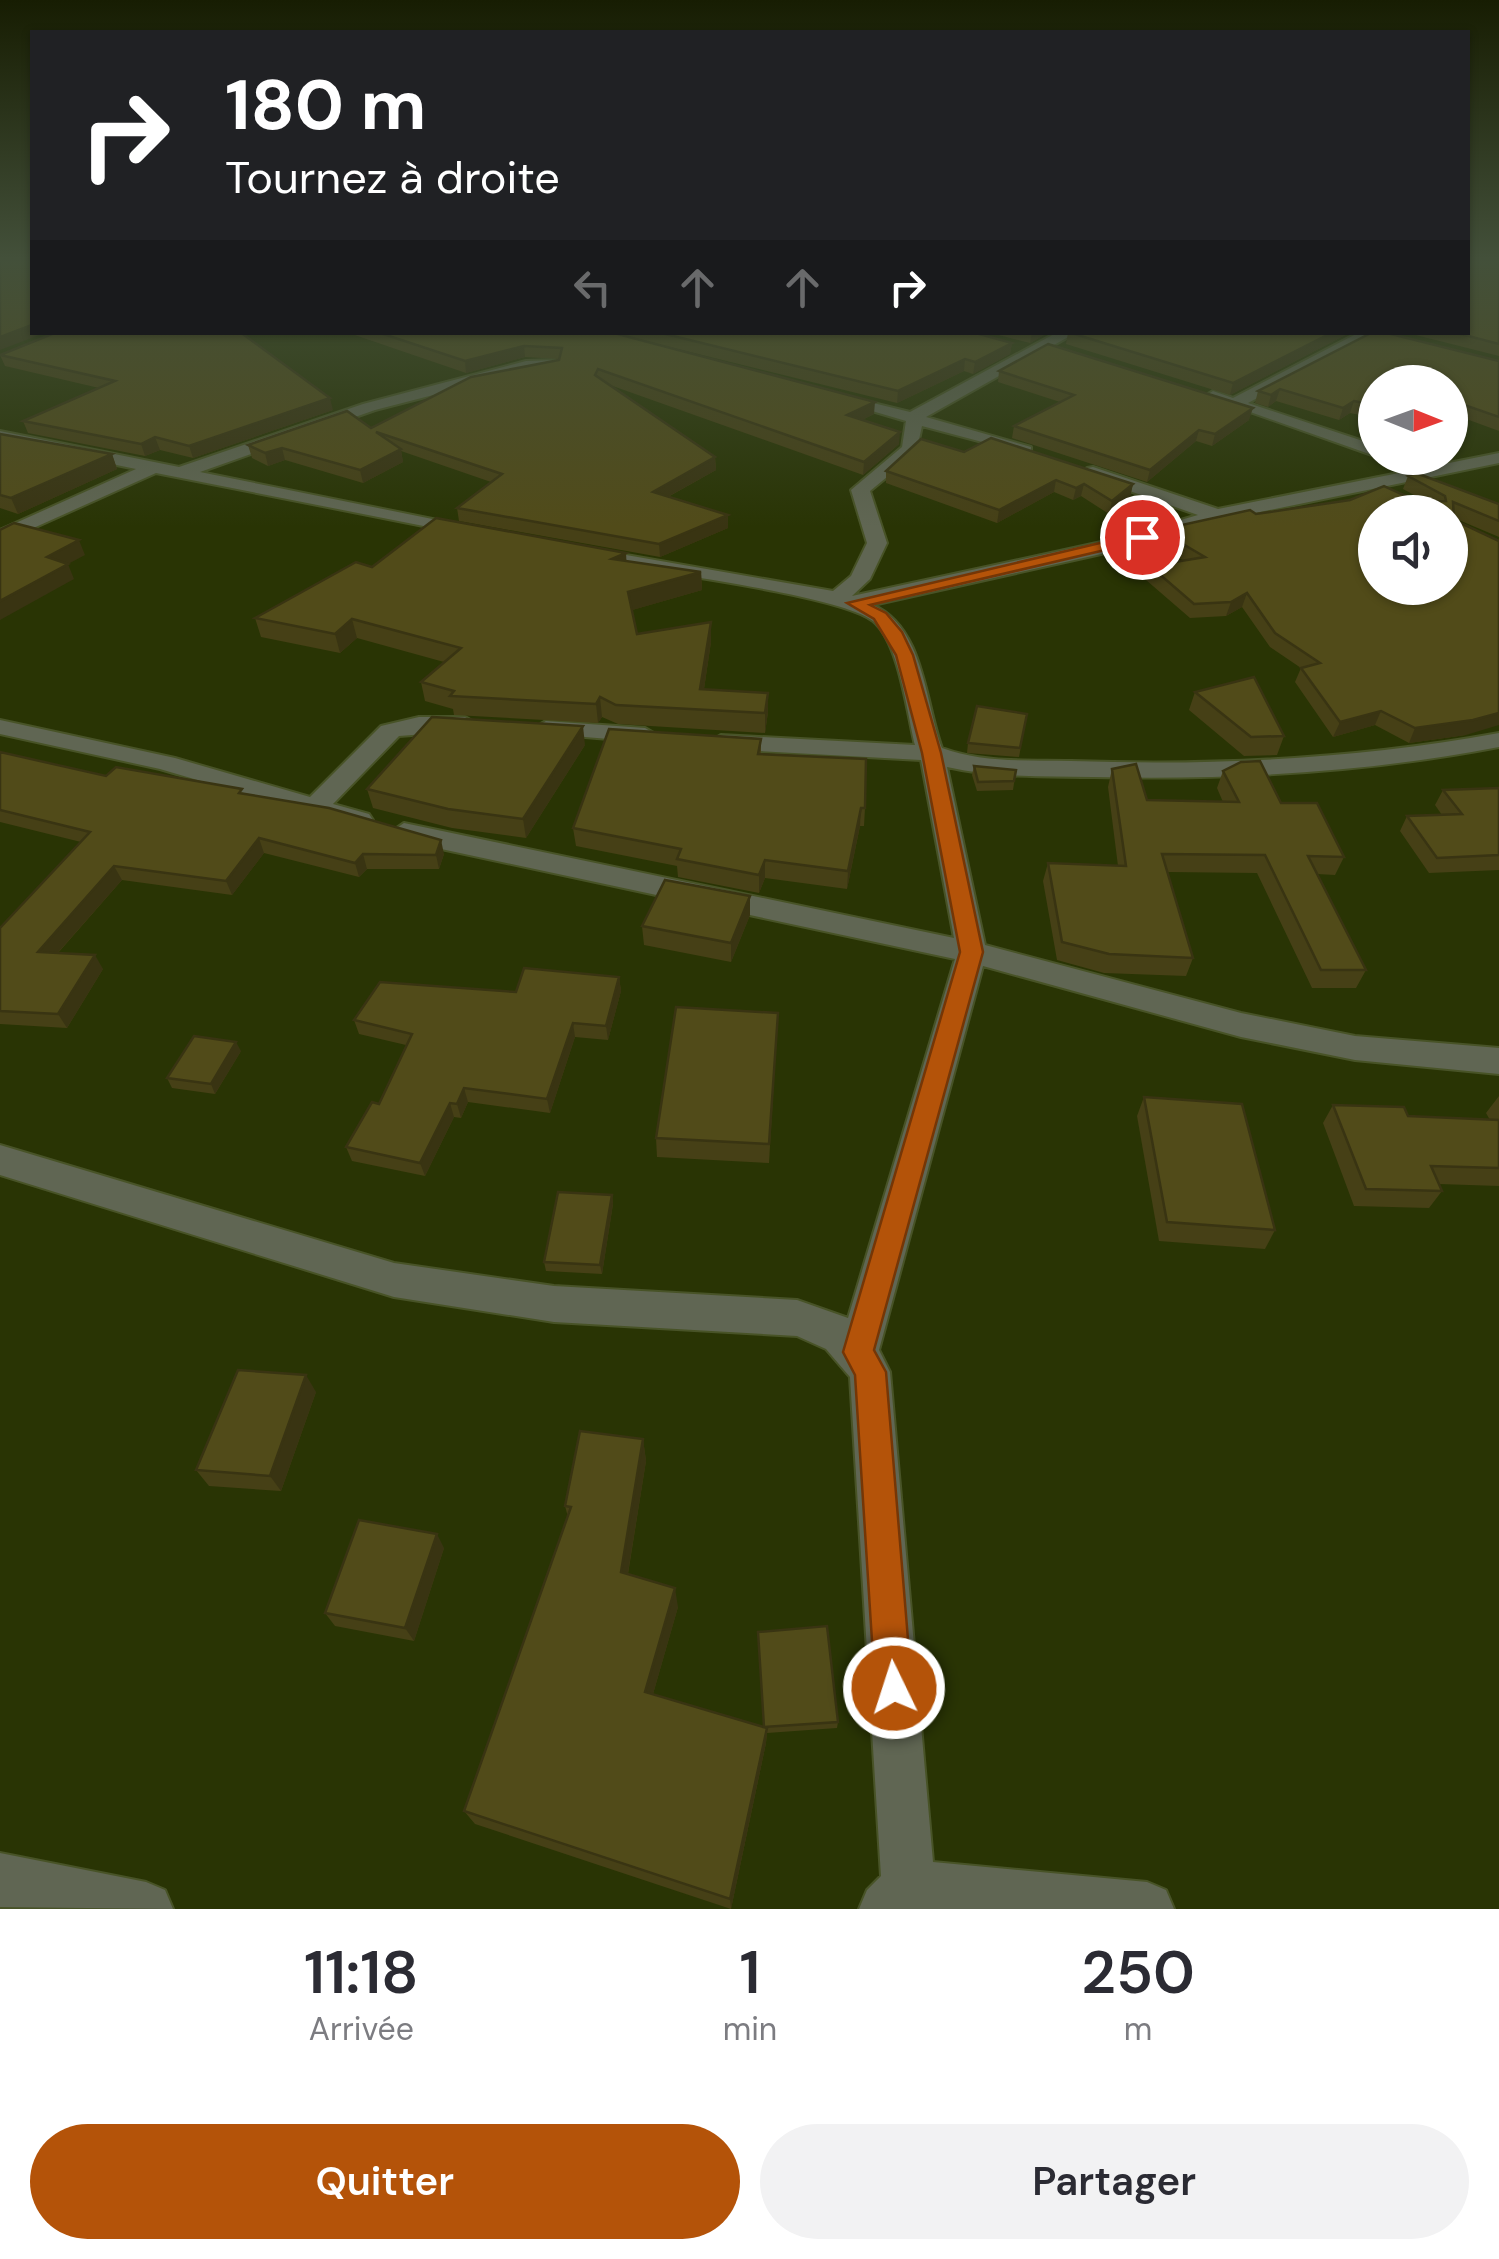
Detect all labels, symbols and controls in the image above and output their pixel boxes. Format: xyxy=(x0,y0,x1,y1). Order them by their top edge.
text: 180 m xyxy=(225,60,426,151)
icon: right xyxy=(60,70,190,200)
text: Tournez à droite xyxy=(225,148,560,207)
icon: left xyxy=(565,260,620,315)
icon: ahead xyxy=(670,260,725,315)
icon: ahead xyxy=(775,260,830,315)
icon: right xyxy=(880,260,935,315)
north arrow xyxy=(1358,365,1468,475)
map controls xyxy=(1358,365,1468,605)
pin xyxy=(1100,495,1185,580)
button: sound xyxy=(1358,495,1468,605)
icon: arrive xyxy=(1115,510,1170,565)
position arrow xyxy=(842,1636,946,1740)
text: 11:18 xyxy=(304,1933,419,2012)
text: 1 xyxy=(739,1933,760,2012)
text: 250 xyxy=(1081,1933,1195,2012)
text: Arrivée xyxy=(309,2008,414,2050)
text: min xyxy=(723,2008,777,2050)
text: m xyxy=(1124,2008,1152,2050)
button: Quitter xyxy=(30,2124,740,2239)
button: Partager xyxy=(760,2124,1469,2239)

